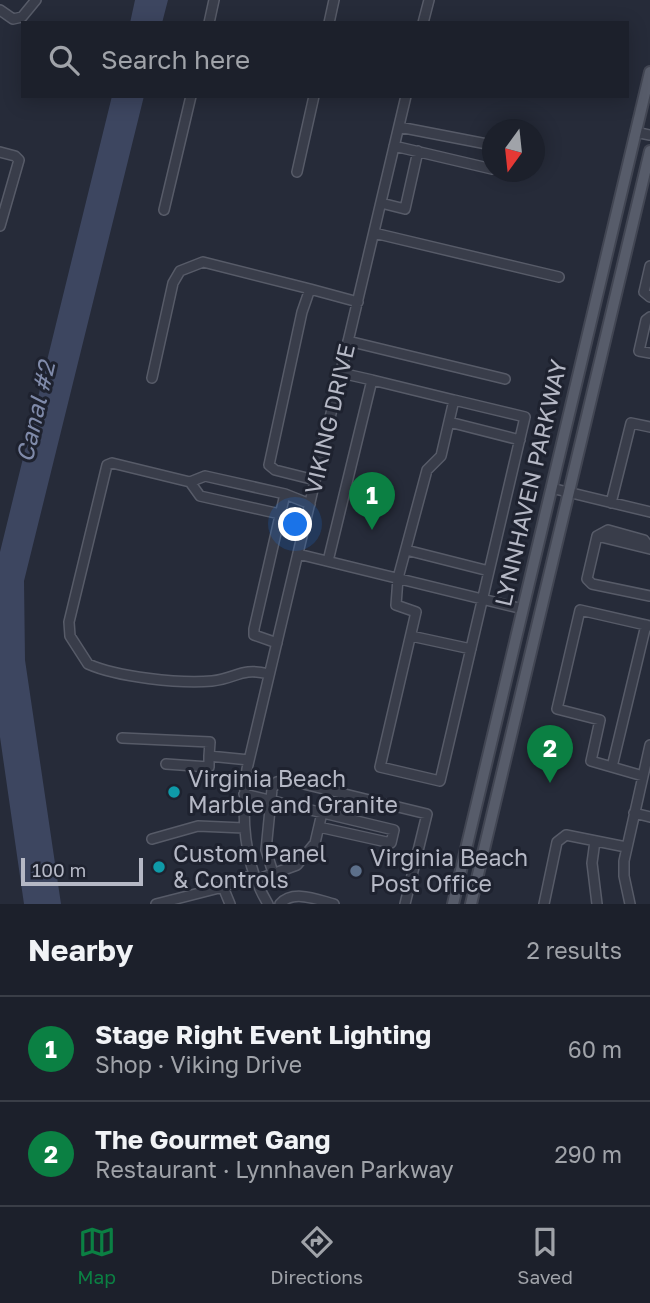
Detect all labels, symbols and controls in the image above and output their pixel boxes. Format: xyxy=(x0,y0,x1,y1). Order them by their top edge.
search box xyxy=(21,21,629,98)
icon: search xyxy=(45,41,83,79)
text: Search here xyxy=(101,44,250,75)
north arrow xyxy=(482,119,545,182)
street label: VIKING DRIVE xyxy=(298,341,360,497)
street label: LYNNHAVEN PARKWAY xyxy=(488,356,572,609)
water label: Canal #2 xyxy=(9,357,61,465)
pin: 1 xyxy=(349,472,395,530)
your location xyxy=(278,507,312,541)
pin: 2 xyxy=(527,725,573,783)
place label: Virginia Beach Marble and Granite xyxy=(188,764,398,818)
marker: Virginia Beach Marble and Granite xyxy=(166,784,182,800)
place label: Custom Panel & Controls xyxy=(173,839,327,893)
place label: Virginia Beach Post Office xyxy=(370,843,528,897)
scale bar xyxy=(21,855,144,887)
text: 100 m xyxy=(32,858,86,881)
marker: Custom Panel & Controls xyxy=(151,859,167,875)
marker: Virginia Beach Post Office xyxy=(348,863,364,879)
text: Nearby xyxy=(28,932,133,968)
text: 2 results xyxy=(526,936,622,964)
text: Stage Right Event Lighting xyxy=(95,1019,431,1050)
text: 1 xyxy=(45,1035,57,1063)
text: 60 m xyxy=(568,1035,622,1063)
text: Shop · Viking Drive xyxy=(95,1050,302,1078)
text: The Gourmet Gang xyxy=(95,1124,331,1155)
text: 2 xyxy=(44,1140,58,1168)
text: 290 m xyxy=(554,1140,622,1168)
text: Restaurant · Lynnhaven Parkway xyxy=(95,1155,454,1183)
tab: Map xyxy=(77,1223,116,1288)
tab: Directions xyxy=(270,1223,363,1288)
tab: Saved xyxy=(517,1223,573,1288)

